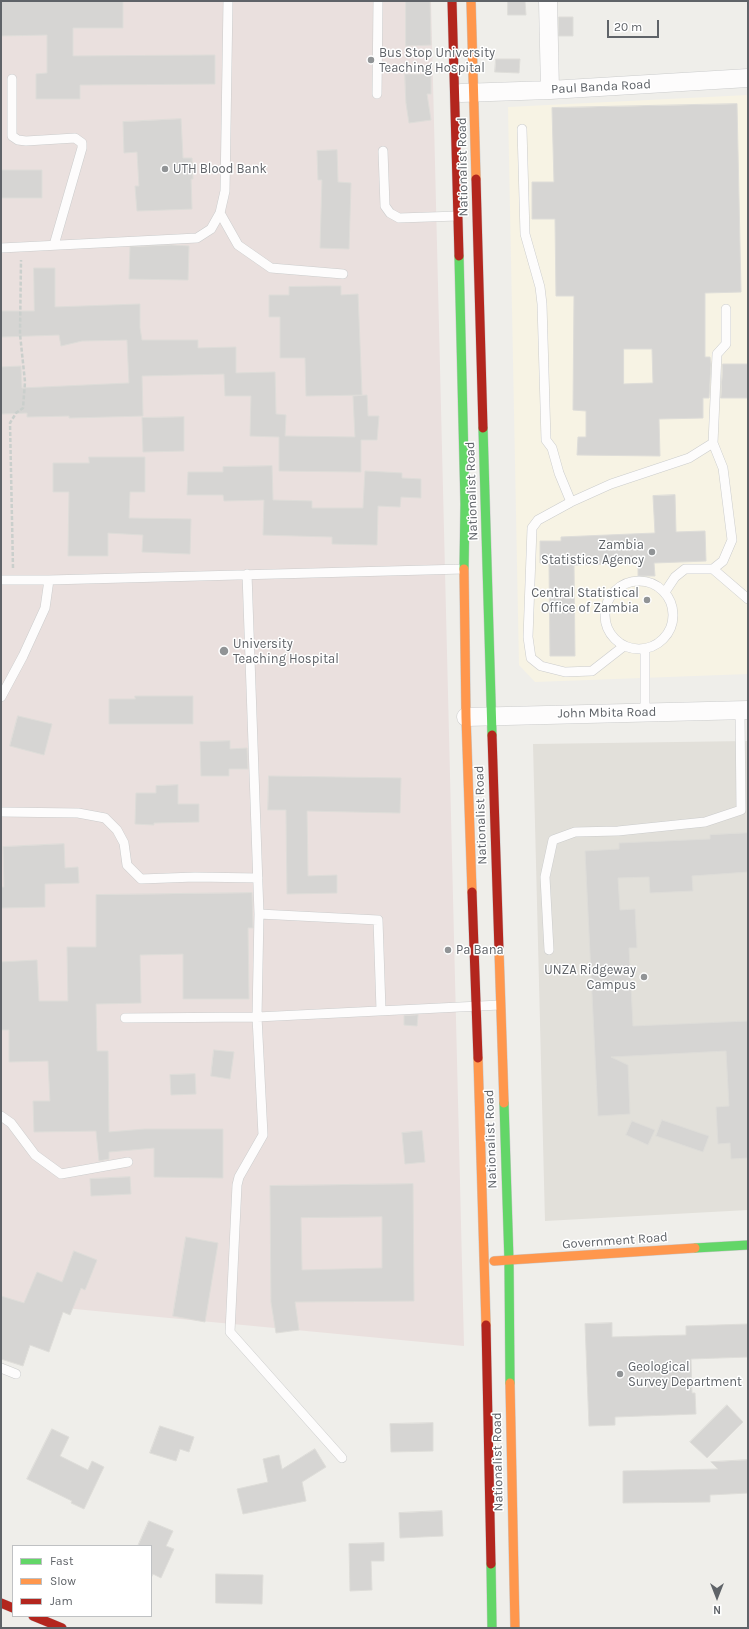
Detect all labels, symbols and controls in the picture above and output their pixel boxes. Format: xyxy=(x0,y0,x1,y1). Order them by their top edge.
scale bar xyxy=(609,12,661,38)
text: 20 m xyxy=(614,20,642,34)
place label: Bus Stop University Teaching Hospital xyxy=(379,45,495,76)
marker: Bus Stop University Teaching Hospital xyxy=(366,55,376,65)
street label: Paul Banda Road xyxy=(551,77,651,97)
street label: Nationalist Road xyxy=(454,117,472,217)
place label: UTH Blood Bank xyxy=(173,161,267,177)
marker: UTH Blood Bank xyxy=(160,164,170,174)
street label: Nationalist Road xyxy=(462,441,482,541)
place label: Zambia Statistics Agency xyxy=(541,537,644,568)
marker: Zambia Statistics Agency xyxy=(647,547,657,557)
place label: Central Statistical Office of Zambia xyxy=(531,585,639,616)
marker: Central Statistical Office of Zambia xyxy=(642,595,652,605)
place label: University Teaching Hospital xyxy=(233,636,339,667)
marker: University Teaching Hospital xyxy=(218,645,230,657)
street label: John Mbita Road xyxy=(557,704,657,722)
street label: Nationalist Road xyxy=(471,765,491,865)
place label: Pa Bana xyxy=(456,942,504,958)
marker: Pa Bana xyxy=(443,945,453,955)
place label: UNZA Ridgeway Campus xyxy=(544,962,636,993)
marker: UNZA Ridgeway Campus xyxy=(639,972,649,982)
street label: Nationalist Road xyxy=(481,1089,501,1189)
street label: Government Road xyxy=(562,1230,668,1252)
place label: Geological Survey Department xyxy=(628,1359,742,1390)
marker: Geological Survey Department xyxy=(615,1369,625,1379)
street label: Nationalist Road xyxy=(489,1412,507,1512)
legend xyxy=(12,1545,152,1617)
text: Fast xyxy=(50,1554,73,1568)
text: Slow xyxy=(50,1574,76,1588)
north arrow xyxy=(697,1577,737,1617)
text: Jam xyxy=(50,1594,73,1608)
text: N xyxy=(713,1603,721,1616)

